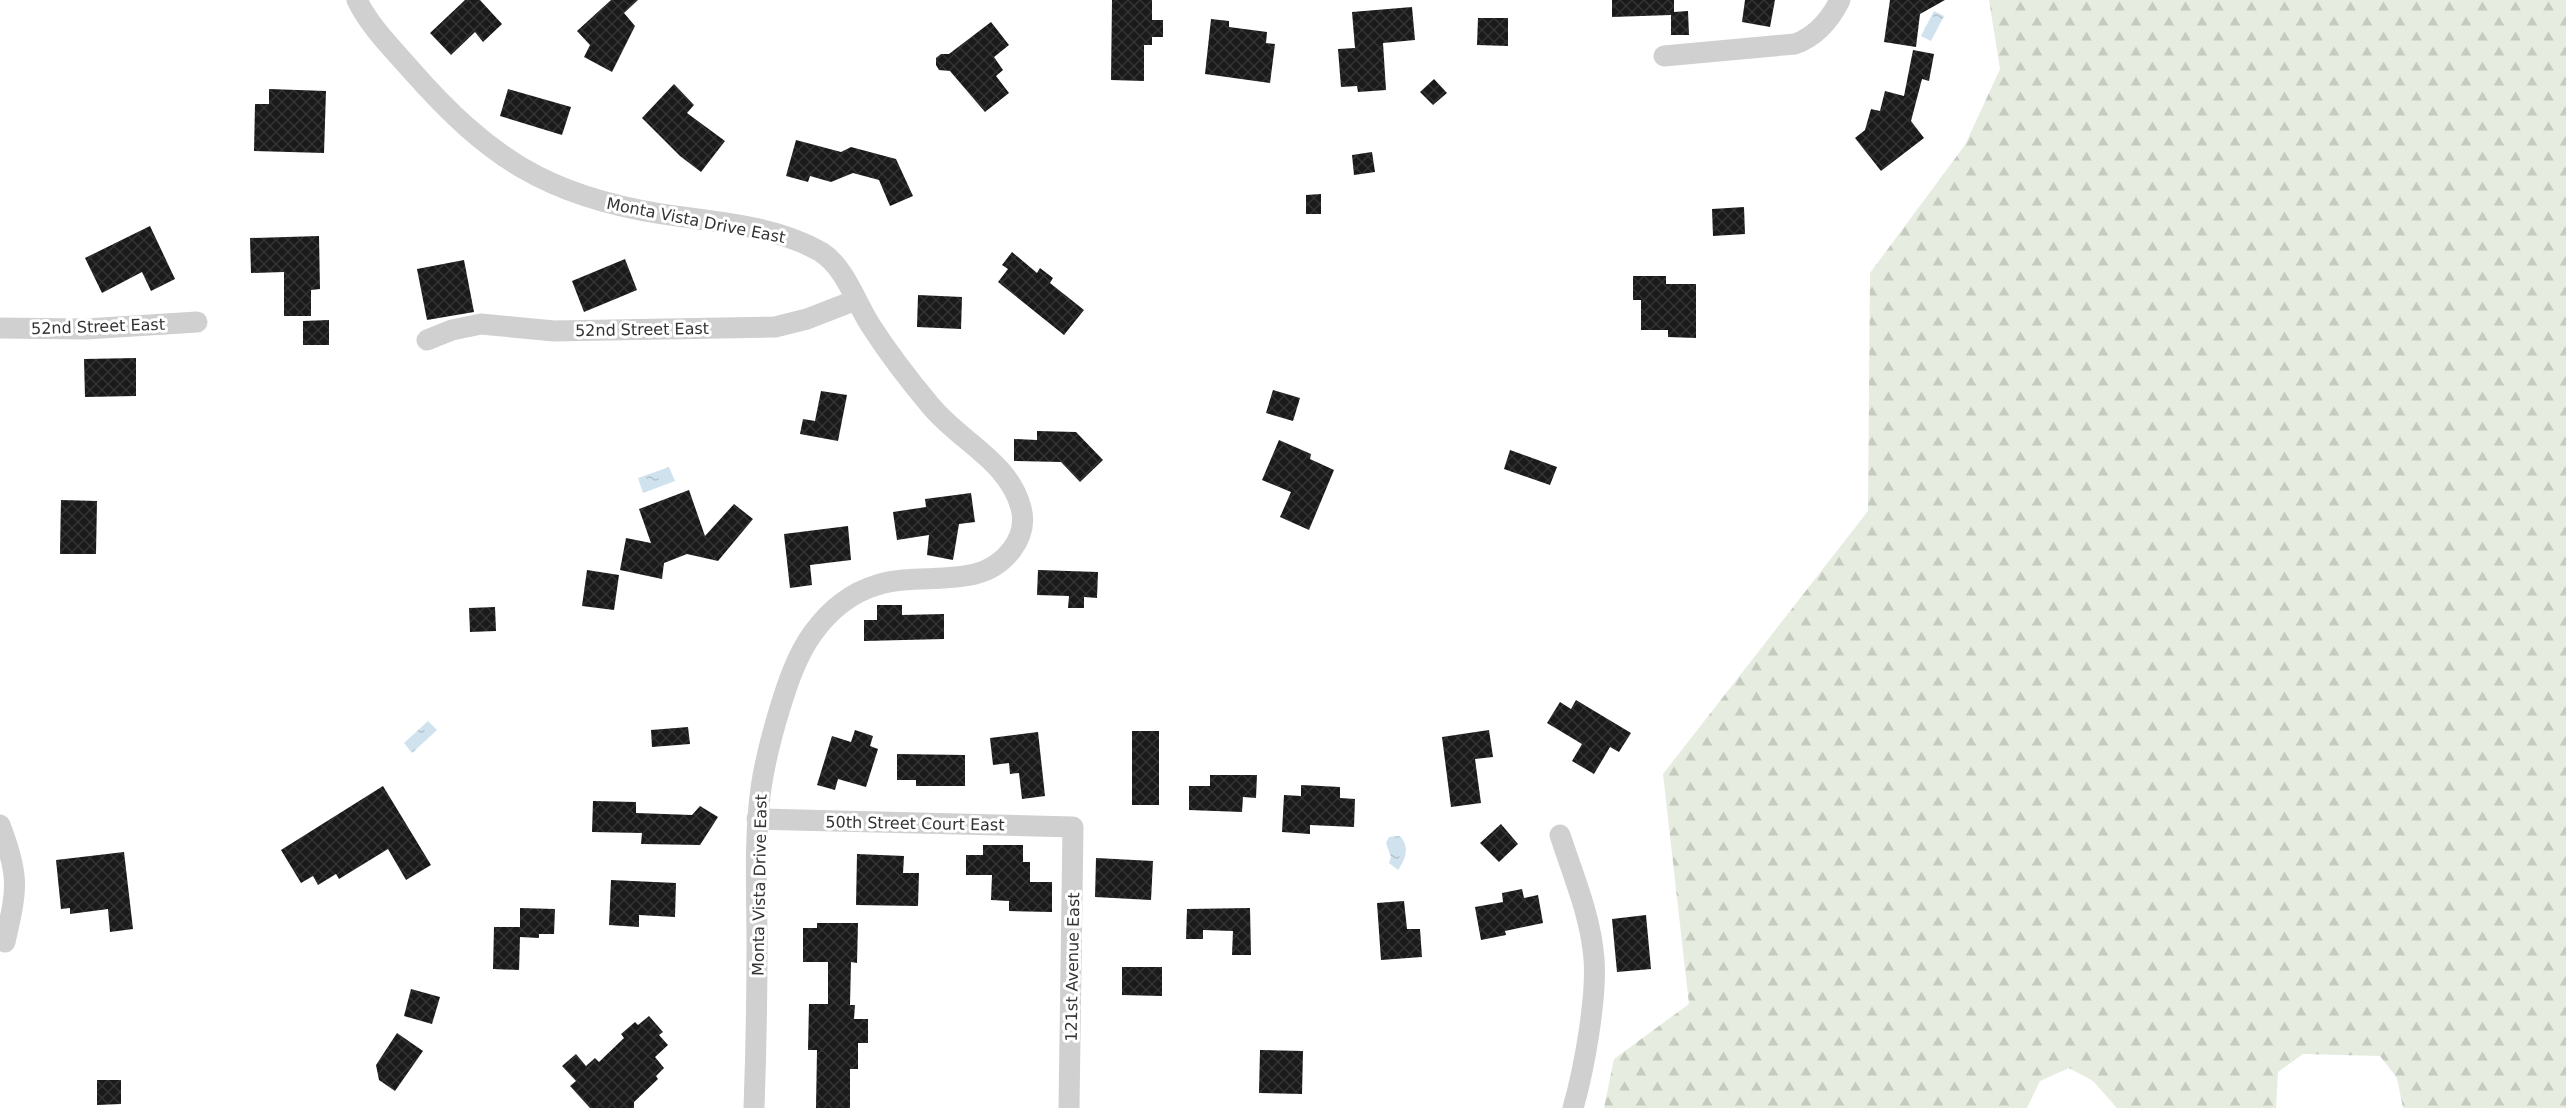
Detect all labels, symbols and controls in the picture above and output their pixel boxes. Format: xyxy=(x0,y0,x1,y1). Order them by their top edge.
street label: Monta Vista Drive East xyxy=(605,194,787,247)
street label: 52nd Street East xyxy=(31,315,165,338)
street label: 52nd Street East xyxy=(575,319,709,340)
street label: Monta Vista Drive East xyxy=(748,794,771,976)
street label: 50th Street Court East xyxy=(825,812,1005,835)
street label: 121st Avenue East xyxy=(1062,892,1083,1042)

